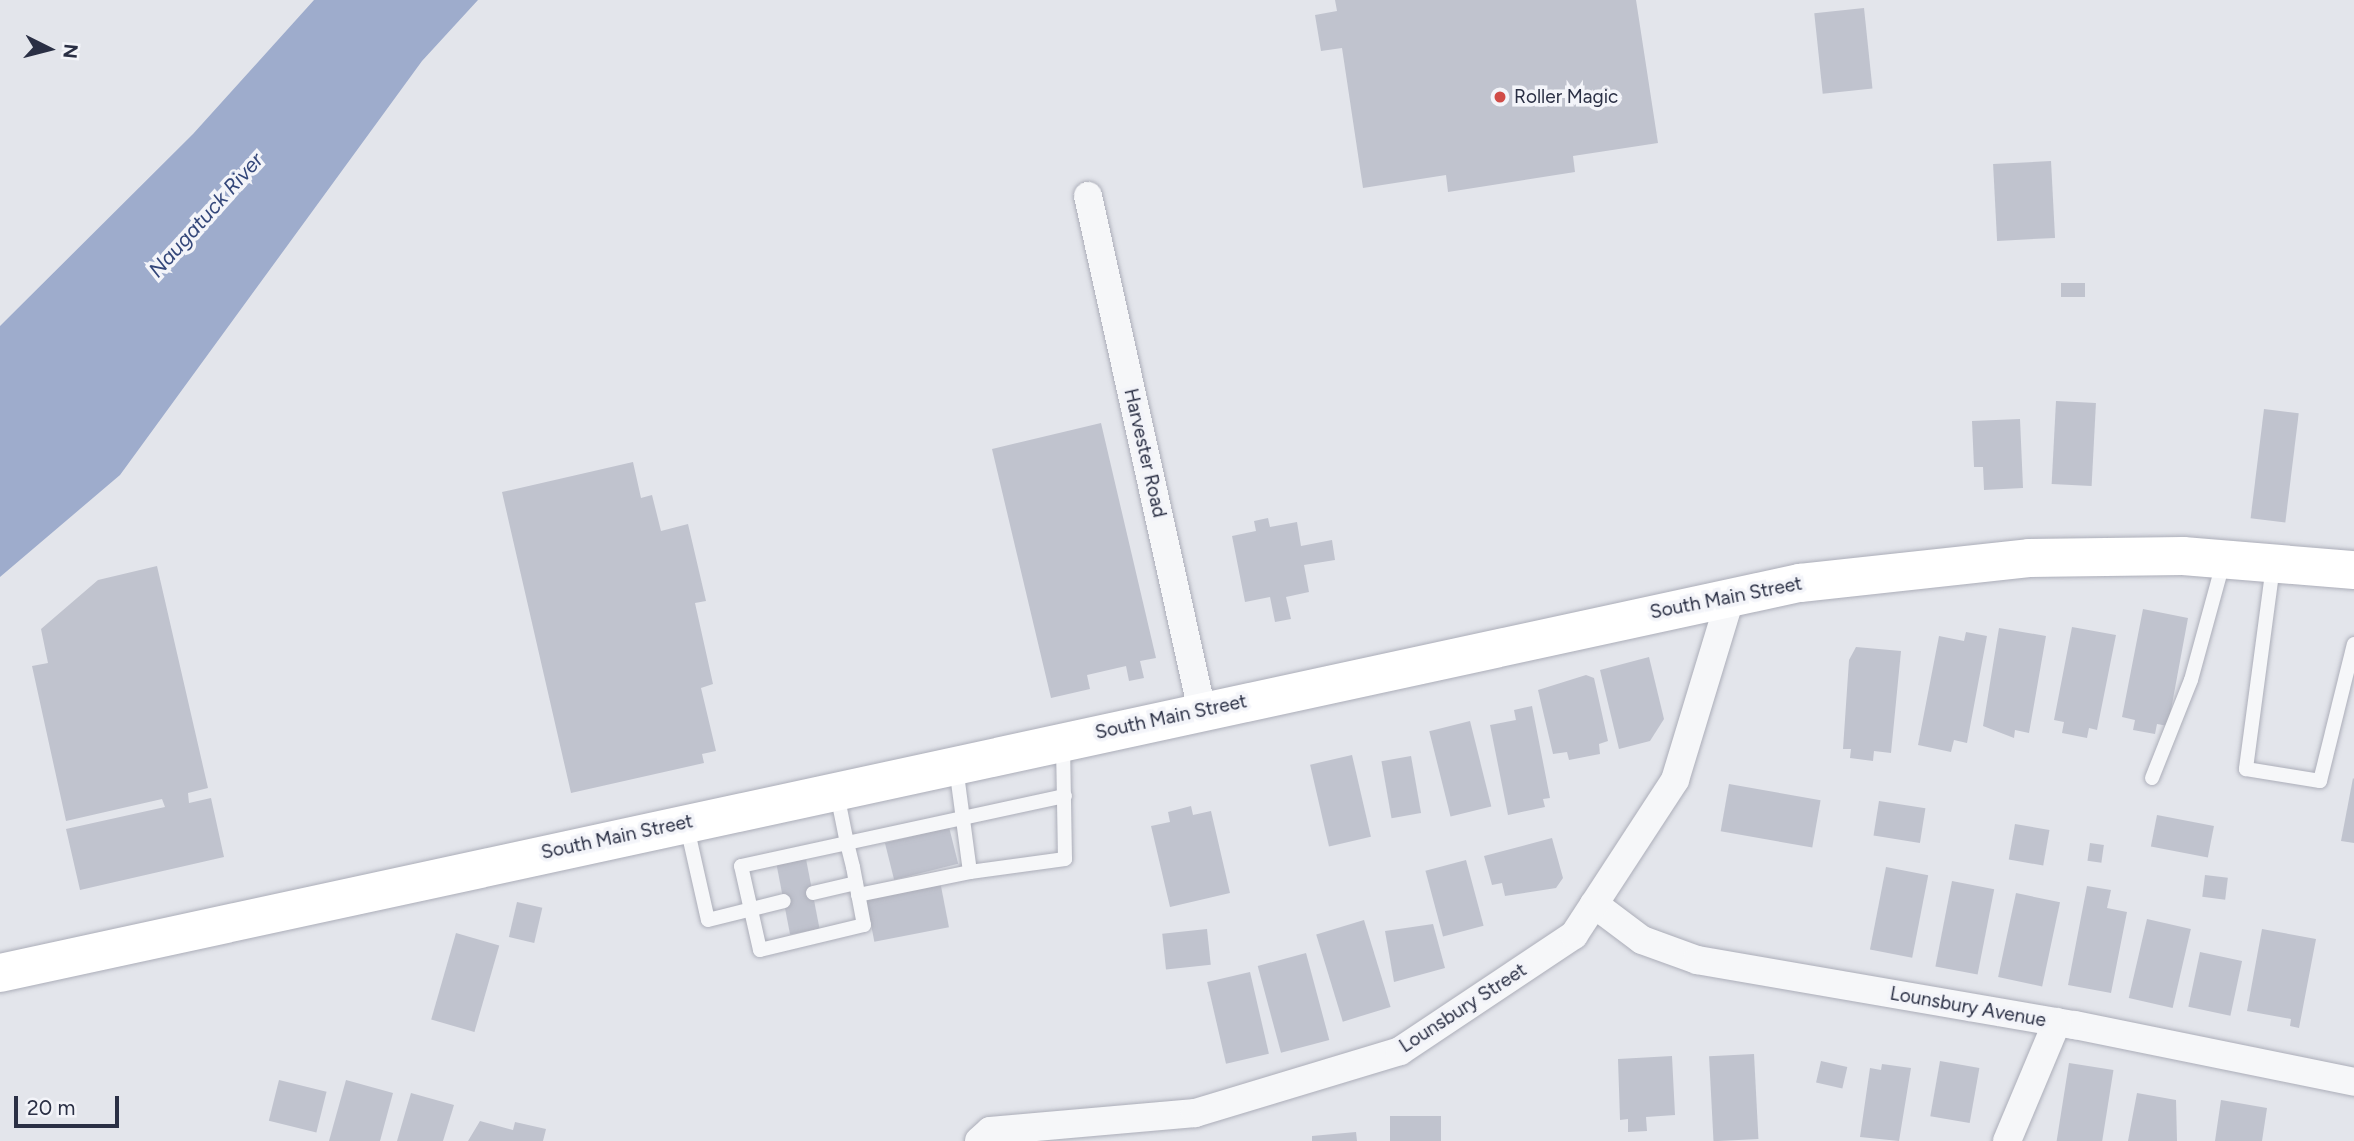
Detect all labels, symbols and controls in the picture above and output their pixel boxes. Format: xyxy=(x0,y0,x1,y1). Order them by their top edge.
north arrow xyxy=(14,14,84,84)
text: N xyxy=(58,43,83,60)
place label: Roller Magic xyxy=(1514,86,1618,108)
marker: Roller Magic xyxy=(1492,89,1508,105)
water label: Naugatuck River xyxy=(143,148,269,282)
street label: Harvester Road xyxy=(1119,386,1171,520)
street label: South Main Street xyxy=(1648,572,1804,624)
street label: South Main Street xyxy=(1093,690,1249,744)
street label: South Main Street xyxy=(539,810,695,864)
street label: Lounsbury Street xyxy=(1395,958,1531,1058)
street label: Lounsbury Avenue xyxy=(1888,982,2048,1032)
scale bar xyxy=(18,1082,122,1126)
text: 20 m xyxy=(27,1095,75,1120)

